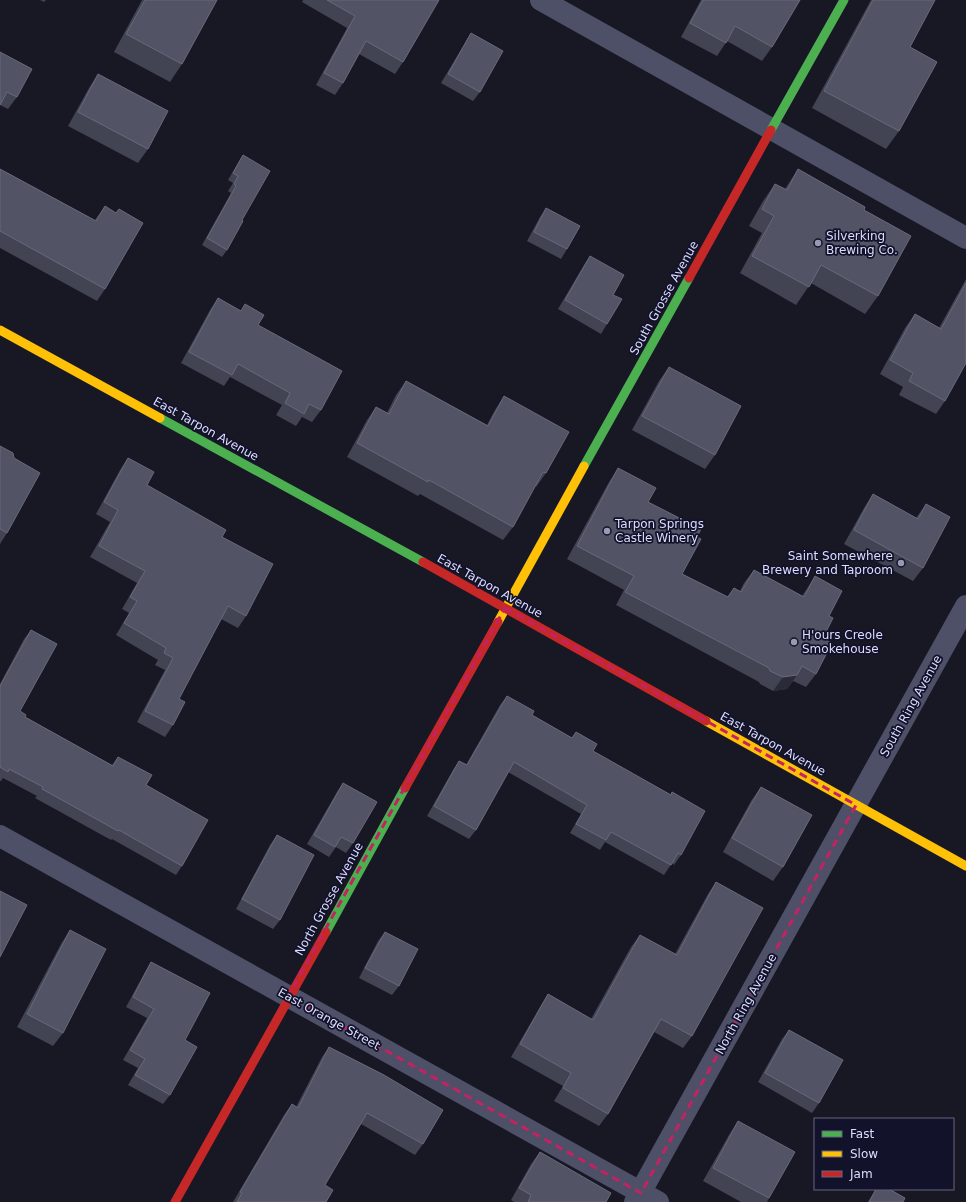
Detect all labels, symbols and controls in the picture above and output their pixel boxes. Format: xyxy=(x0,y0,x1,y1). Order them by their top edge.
place label: Silverking Brewing Co. xyxy=(826,229,898,257)
marker: Silverking Brewing Co. xyxy=(813,238,823,248)
street label: South Grosse Avenue xyxy=(627,239,701,357)
street label: East Tarpon Avenue xyxy=(151,394,261,464)
place label: Tarpon Springs Castle Winery xyxy=(614,517,704,545)
marker: Tarpon Springs Castle Winery xyxy=(602,526,612,536)
place label: Saint Somewhere Brewery and Taproom xyxy=(762,549,893,577)
street label: East Tarpon Avenue xyxy=(435,551,545,621)
marker: Saint Somewhere Brewery and Taproom xyxy=(896,558,906,568)
place label: H'ours Creole Smokehouse xyxy=(802,628,883,656)
marker: H'ours Creole Smokehouse xyxy=(789,637,799,647)
street label: South Ring Avenue xyxy=(877,653,945,759)
street label: East Tarpon Avenue xyxy=(718,709,828,779)
street label: North Grosse Avenue xyxy=(292,840,366,958)
street label: North Ring Avenue xyxy=(713,951,779,1057)
street label: East Orange Street xyxy=(276,985,383,1053)
legend xyxy=(814,1118,954,1190)
text: Fast xyxy=(850,1127,874,1141)
text: Slow xyxy=(850,1147,878,1161)
text: Jam xyxy=(849,1167,873,1181)

